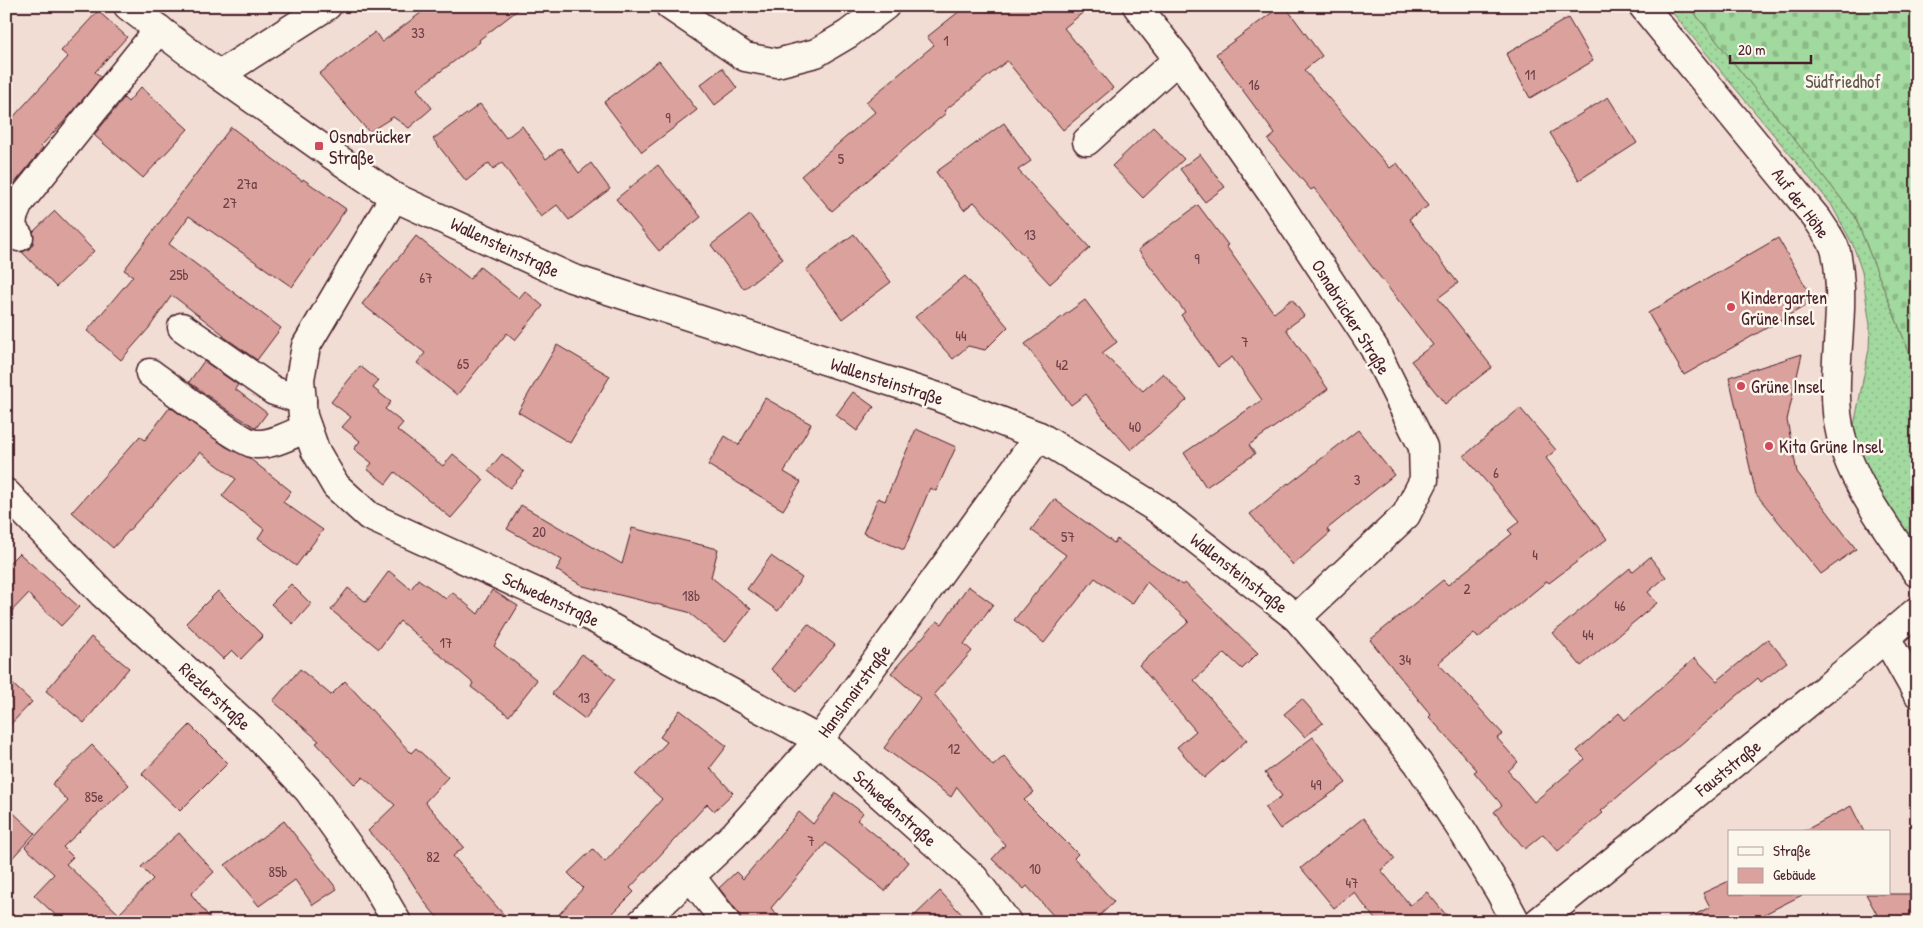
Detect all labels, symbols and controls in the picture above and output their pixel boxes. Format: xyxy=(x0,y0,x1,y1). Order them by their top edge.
house number: 33 xyxy=(411,22,425,43)
house number: 1 xyxy=(943,30,949,51)
scale bar xyxy=(1730,32,1812,64)
text: 20 m xyxy=(1738,39,1765,60)
house number: 11 xyxy=(1525,64,1535,85)
park label: Südfriedhof xyxy=(1805,69,1881,94)
house number: 16 xyxy=(1248,74,1260,95)
house number: 9 xyxy=(665,107,671,128)
place label: Osnabrücker Straße xyxy=(329,124,411,170)
marker: Osnabrücker Straße xyxy=(313,140,325,152)
house number: 5 xyxy=(838,148,845,169)
street label: Auf der Höhe xyxy=(1766,163,1836,243)
house number: 27a xyxy=(237,173,257,194)
house number: 27 xyxy=(223,192,237,213)
street label: Wallensteinstraße xyxy=(446,211,564,283)
house number: 13 xyxy=(1024,224,1036,245)
house number: 9 xyxy=(1194,248,1200,269)
street label: Osnabrücker Straße xyxy=(1306,255,1396,379)
house number: 25b xyxy=(169,264,189,285)
house number: 67 xyxy=(419,267,433,288)
place label: Kindergarten Grüne Insel xyxy=(1741,285,1827,331)
marker: Kindergarten Grüne Insel xyxy=(1725,301,1737,313)
house number: 44 xyxy=(955,325,967,346)
house number: 7 xyxy=(1241,331,1249,352)
street label: Wallensteinstraße xyxy=(827,351,947,411)
house number: 65 xyxy=(457,353,470,374)
house number: 42 xyxy=(1056,354,1068,375)
place label: Grüne Insel xyxy=(1751,374,1825,399)
marker: Grüne Insel xyxy=(1735,380,1747,392)
house number: 40 xyxy=(1129,416,1141,437)
place label: Kita Grüne Insel xyxy=(1779,434,1884,459)
marker: Kita Grüne Insel xyxy=(1763,440,1775,452)
house number: 6 xyxy=(1493,462,1499,483)
house number: 3 xyxy=(1354,469,1361,490)
house number: 20 xyxy=(532,521,546,542)
house number: 57 xyxy=(1061,526,1075,547)
street label: Wallensteinstraße xyxy=(1185,527,1293,619)
house number: 4 xyxy=(1532,544,1538,565)
street label: Schwedenstraße xyxy=(498,566,604,632)
house number: 2 xyxy=(1463,578,1471,599)
house number: 18b xyxy=(682,585,700,606)
house number: 46 xyxy=(1614,595,1626,616)
house number: 44 xyxy=(1582,624,1594,645)
house number: 17 xyxy=(440,632,452,653)
street label: Hanslmairstraße xyxy=(812,639,896,743)
house number: 34 xyxy=(1399,649,1412,670)
street label: Riezlerstraße xyxy=(174,656,256,736)
house number: 13 xyxy=(578,687,590,708)
street label: Fauststraße xyxy=(1689,734,1766,803)
house number: 12 xyxy=(948,738,960,759)
street label: Schwedenstraße xyxy=(848,764,942,852)
house number: 49 xyxy=(1310,774,1322,795)
house number: 85e xyxy=(85,786,103,807)
house number: 7 xyxy=(807,830,815,851)
legend xyxy=(1728,830,1890,896)
text: Straße xyxy=(1773,840,1811,861)
house number: 82 xyxy=(426,846,440,867)
house number: 10 xyxy=(1029,858,1041,879)
house number: 85b xyxy=(268,861,288,882)
text: Gebäude xyxy=(1773,864,1816,885)
house number: 47 xyxy=(1345,872,1359,893)

